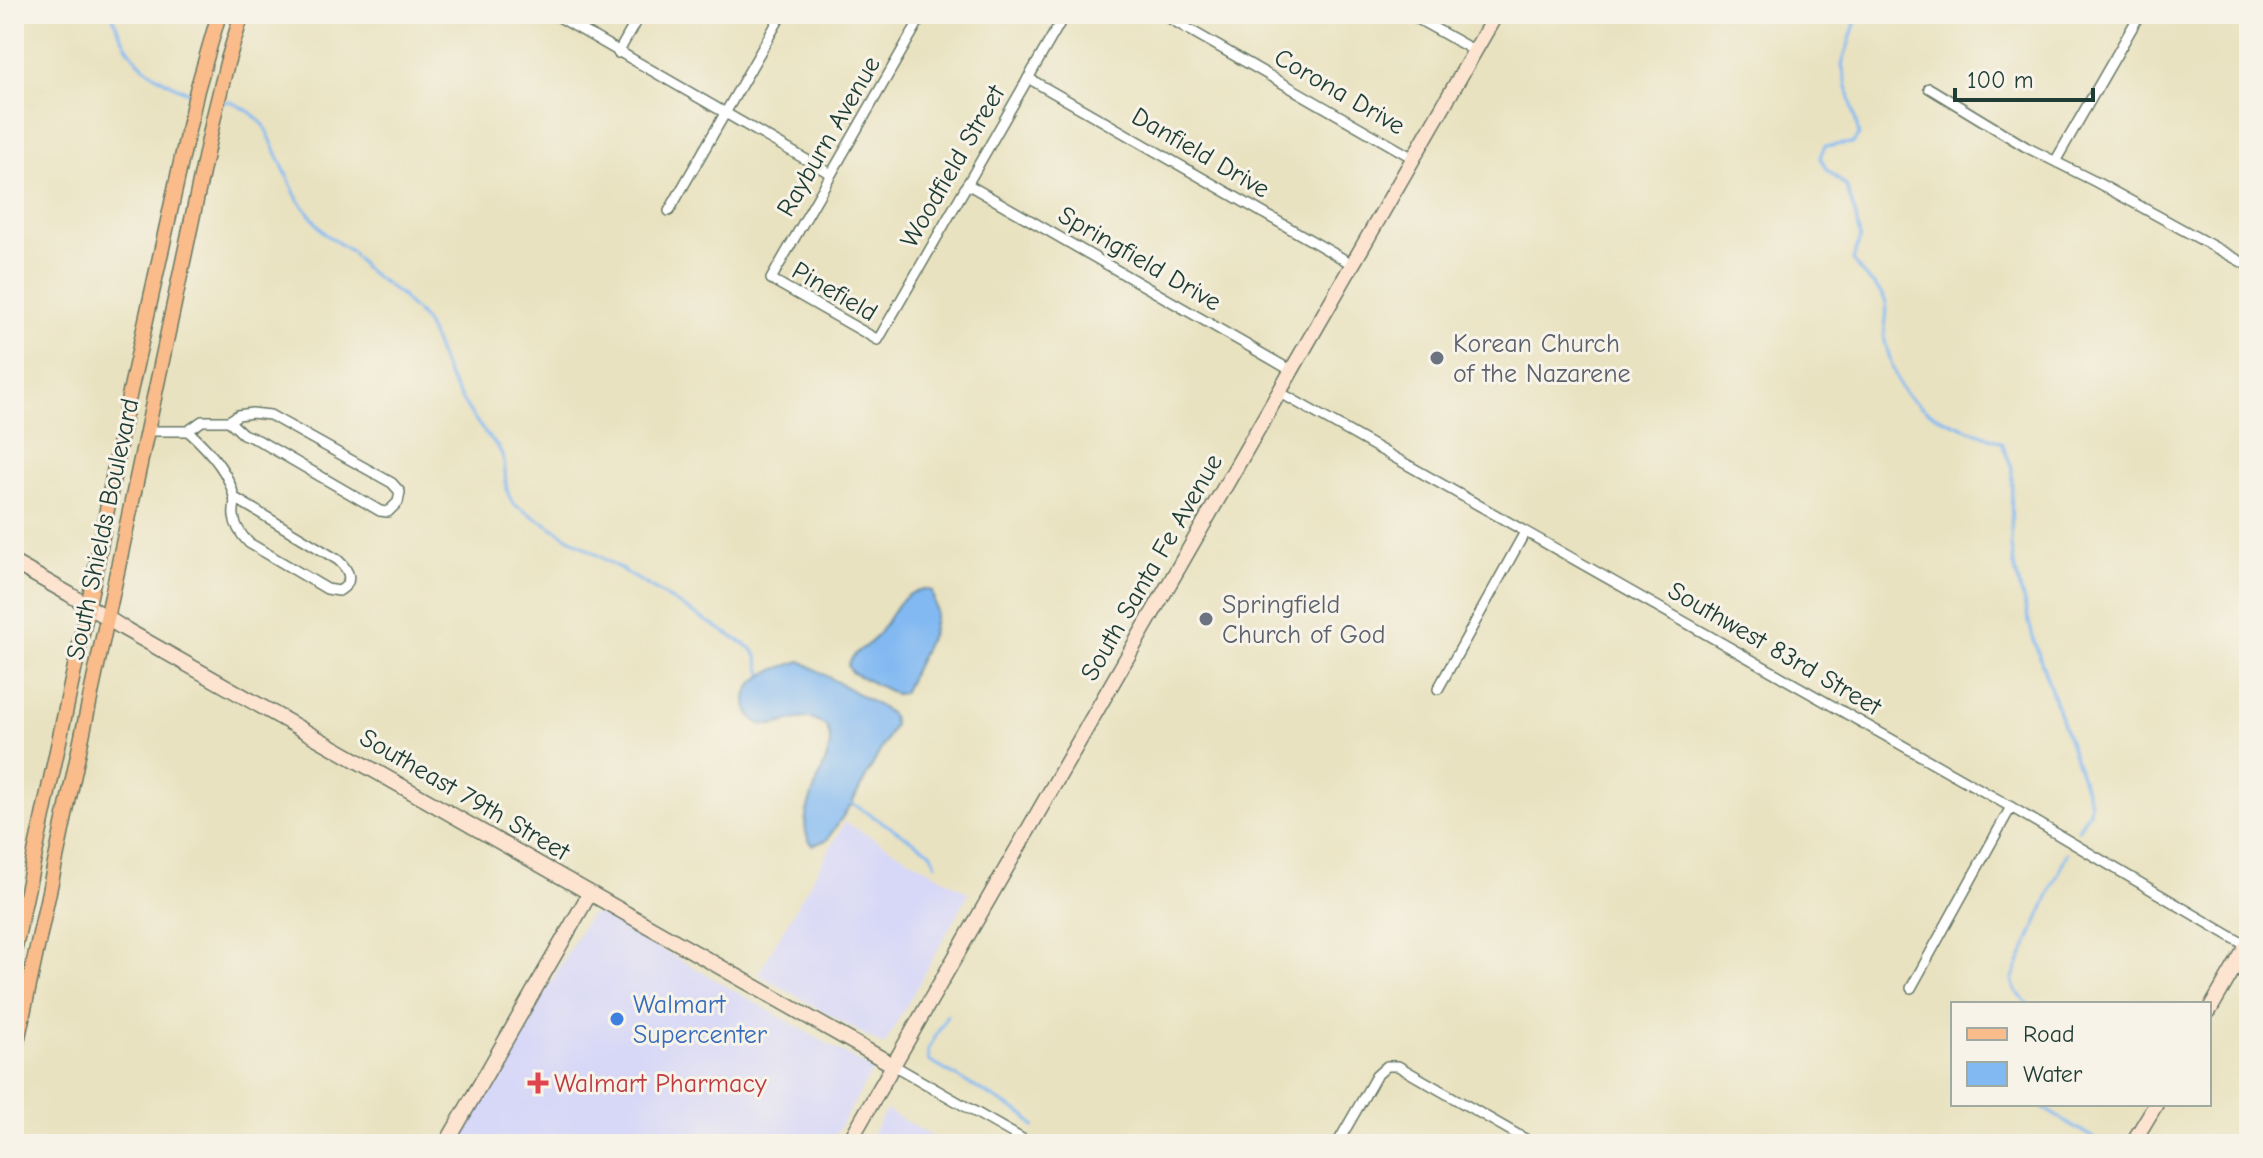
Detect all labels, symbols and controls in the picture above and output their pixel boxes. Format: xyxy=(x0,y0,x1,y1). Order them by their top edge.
street label: Corona Drive xyxy=(1269,42,1410,141)
street label: Rayburn Avenue xyxy=(771,51,887,222)
scale bar xyxy=(1955,52,2093,102)
text: 100 m xyxy=(1967,66,2034,94)
street label: Woodfield Street xyxy=(894,79,1012,253)
street label: Danfield Drive xyxy=(1126,101,1275,204)
street label: Springfield Drive xyxy=(1053,200,1226,318)
street label: Pinefield xyxy=(786,255,883,328)
place label: Korean Church of the Nazarene xyxy=(1453,329,1631,389)
marker: Korean Church of the Nazarene xyxy=(1428,349,1446,367)
street label: South Shields Boulevard xyxy=(61,396,145,663)
street label: South Santa Fe Avenue xyxy=(1075,449,1229,686)
street label: Southwest 83rd Street xyxy=(1662,576,1888,723)
place label: Springfield Church of God xyxy=(1222,590,1386,650)
marker: Springfield Church of God xyxy=(1197,610,1215,628)
street label: Southeast 79th Street xyxy=(354,723,576,868)
place label: Walmart Supercenter xyxy=(633,990,768,1050)
legend xyxy=(1951,1002,2211,1106)
marker: Walmart Supercenter xyxy=(608,1010,626,1028)
text: Road xyxy=(2023,1020,2075,1048)
text: Water xyxy=(2023,1060,2083,1088)
place label: Walmart Pharmacy xyxy=(554,1069,767,1099)
marker: Walmart Pharmacy xyxy=(529,1074,547,1092)

